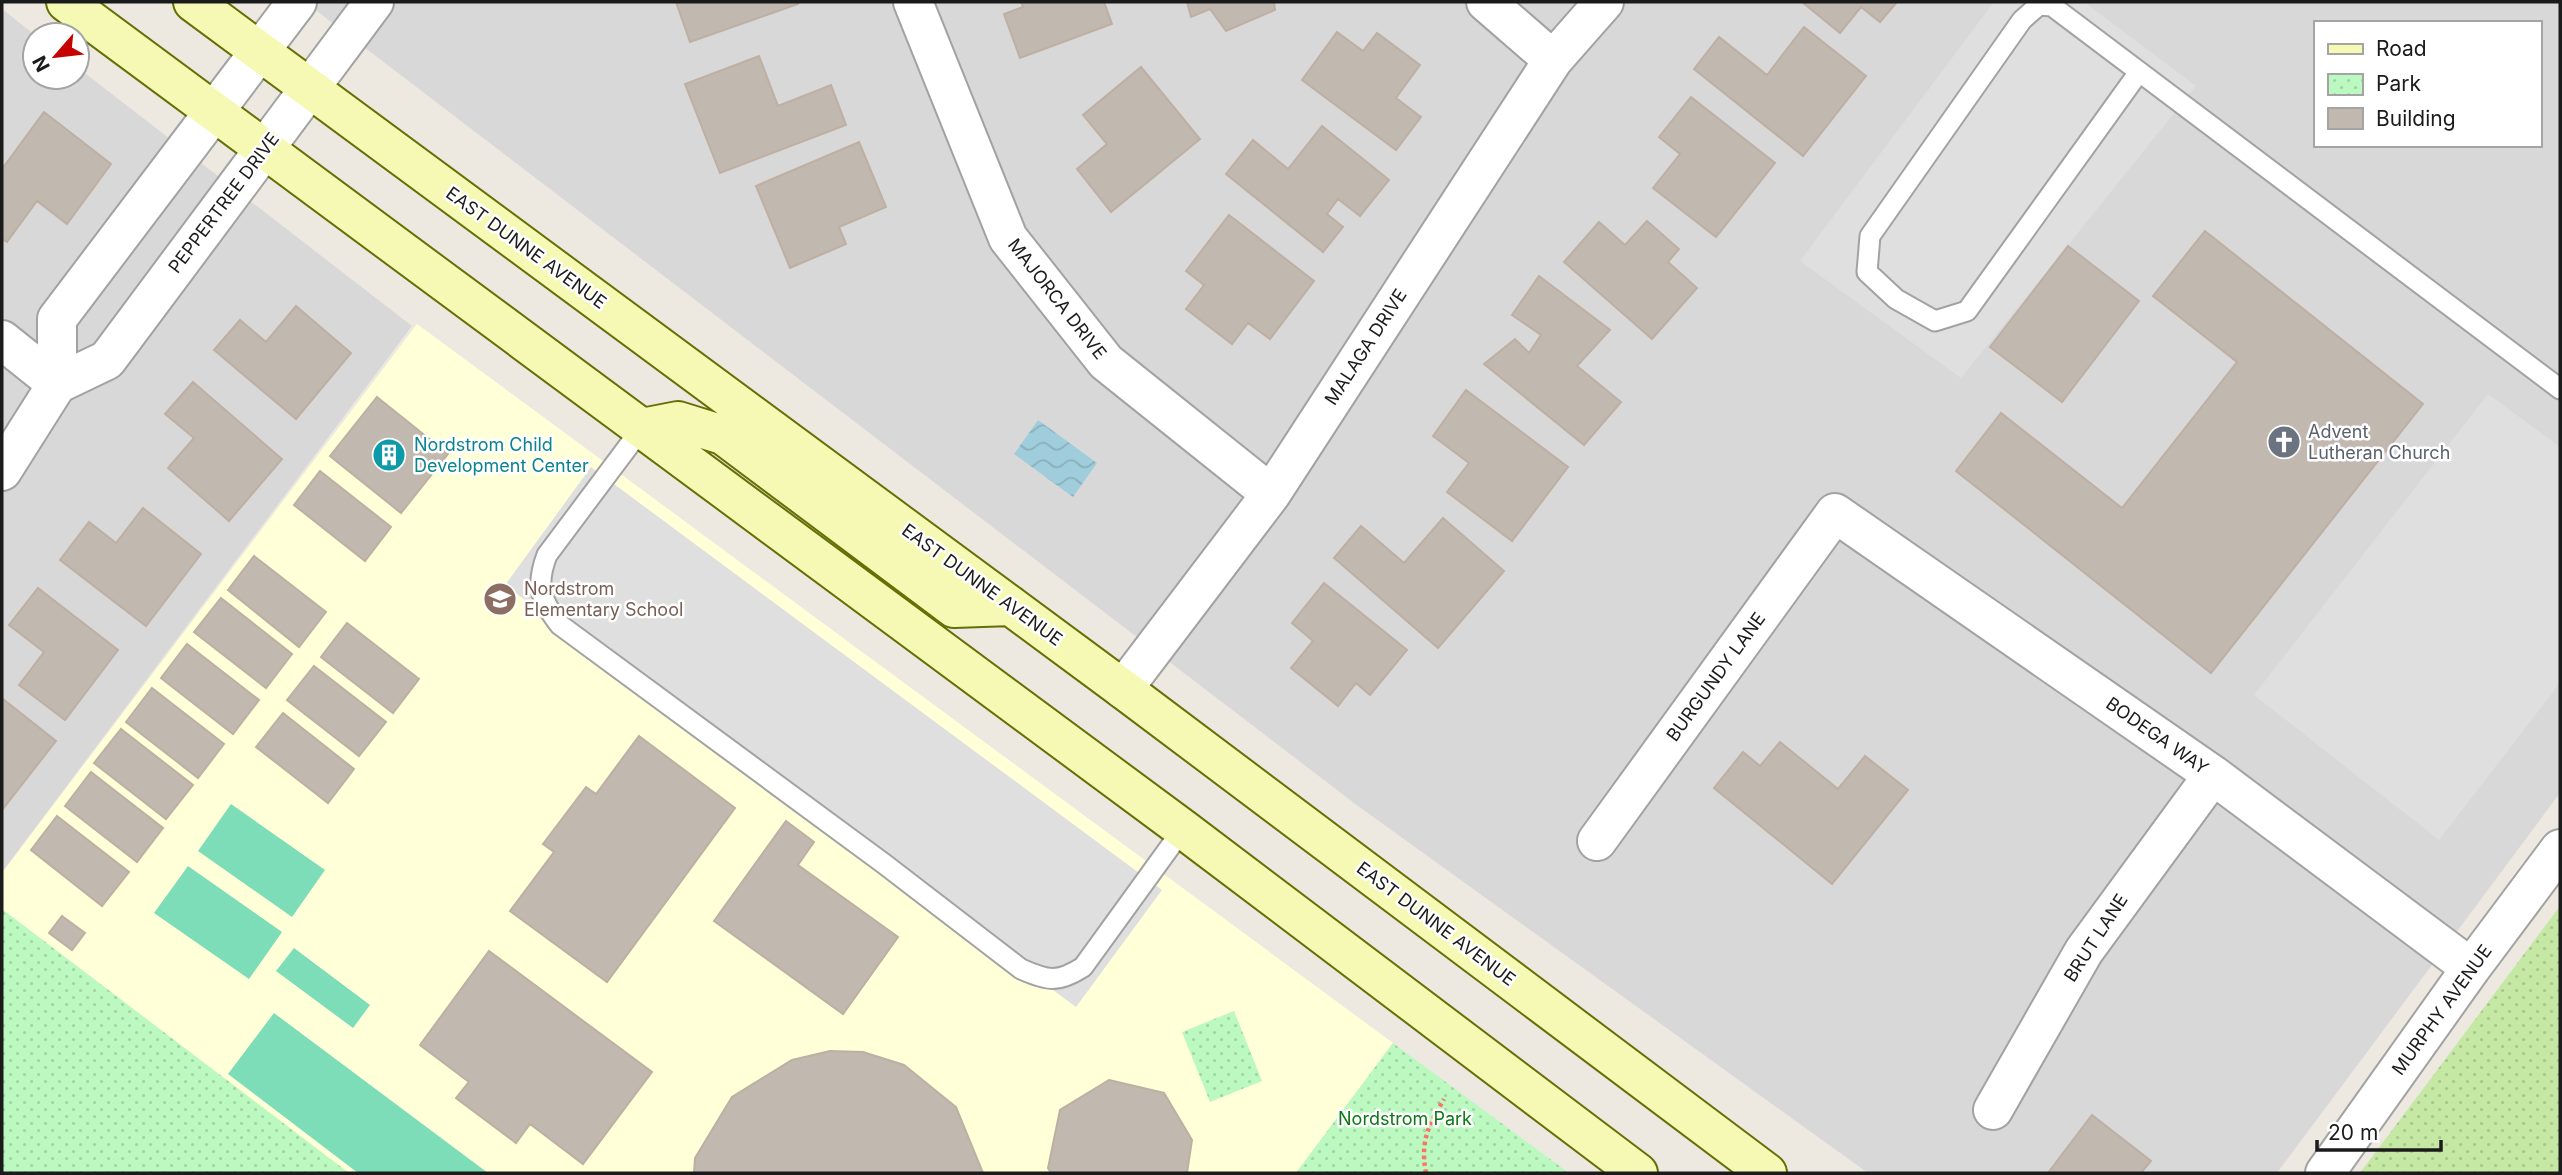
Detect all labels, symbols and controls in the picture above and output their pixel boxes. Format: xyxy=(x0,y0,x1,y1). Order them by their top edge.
north arrow xyxy=(21,21,91,91)
legend xyxy=(2314,21,2541,147)
text: Road xyxy=(2376,36,2427,61)
text: N xyxy=(28,52,55,76)
text: Park xyxy=(2376,71,2421,96)
text: Building xyxy=(2376,106,2456,131)
street label: PEPPERTREE DRIVE xyxy=(164,128,283,277)
street label: EAST DUNNE AVENUE xyxy=(442,182,611,313)
street label: MAJORCA DRIVE xyxy=(1004,234,1111,363)
street label: MALAGA DRIVE xyxy=(1320,285,1411,409)
place label: Advent Lutheran Church xyxy=(2308,421,2450,463)
church icon: Advent Lutheran Church xyxy=(2265,423,2303,461)
place label: Nordstrom Child Development Center xyxy=(414,434,589,476)
building icon: Nordstrom Child Development Center xyxy=(370,436,408,474)
street label: EAST DUNNE AVENUE xyxy=(898,519,1067,650)
place label: Nordstrom Elementary School xyxy=(524,578,683,620)
school or university icon: Nordstrom Elementary School xyxy=(481,580,519,618)
street label: BURGUNDY LANE xyxy=(1662,608,1769,745)
street label: BODEGA WAY xyxy=(2102,693,2212,779)
street label: EAST DUNNE AVENUE xyxy=(1353,857,1520,990)
street label: BRUT LANE xyxy=(2059,890,2132,986)
street label: MURPHY AVENUE xyxy=(2387,941,2496,1079)
park label: Nordstrom Park xyxy=(1338,1108,1472,1129)
scale bar xyxy=(2317,1108,2441,1152)
text: 20 m xyxy=(2328,1120,2378,1145)

